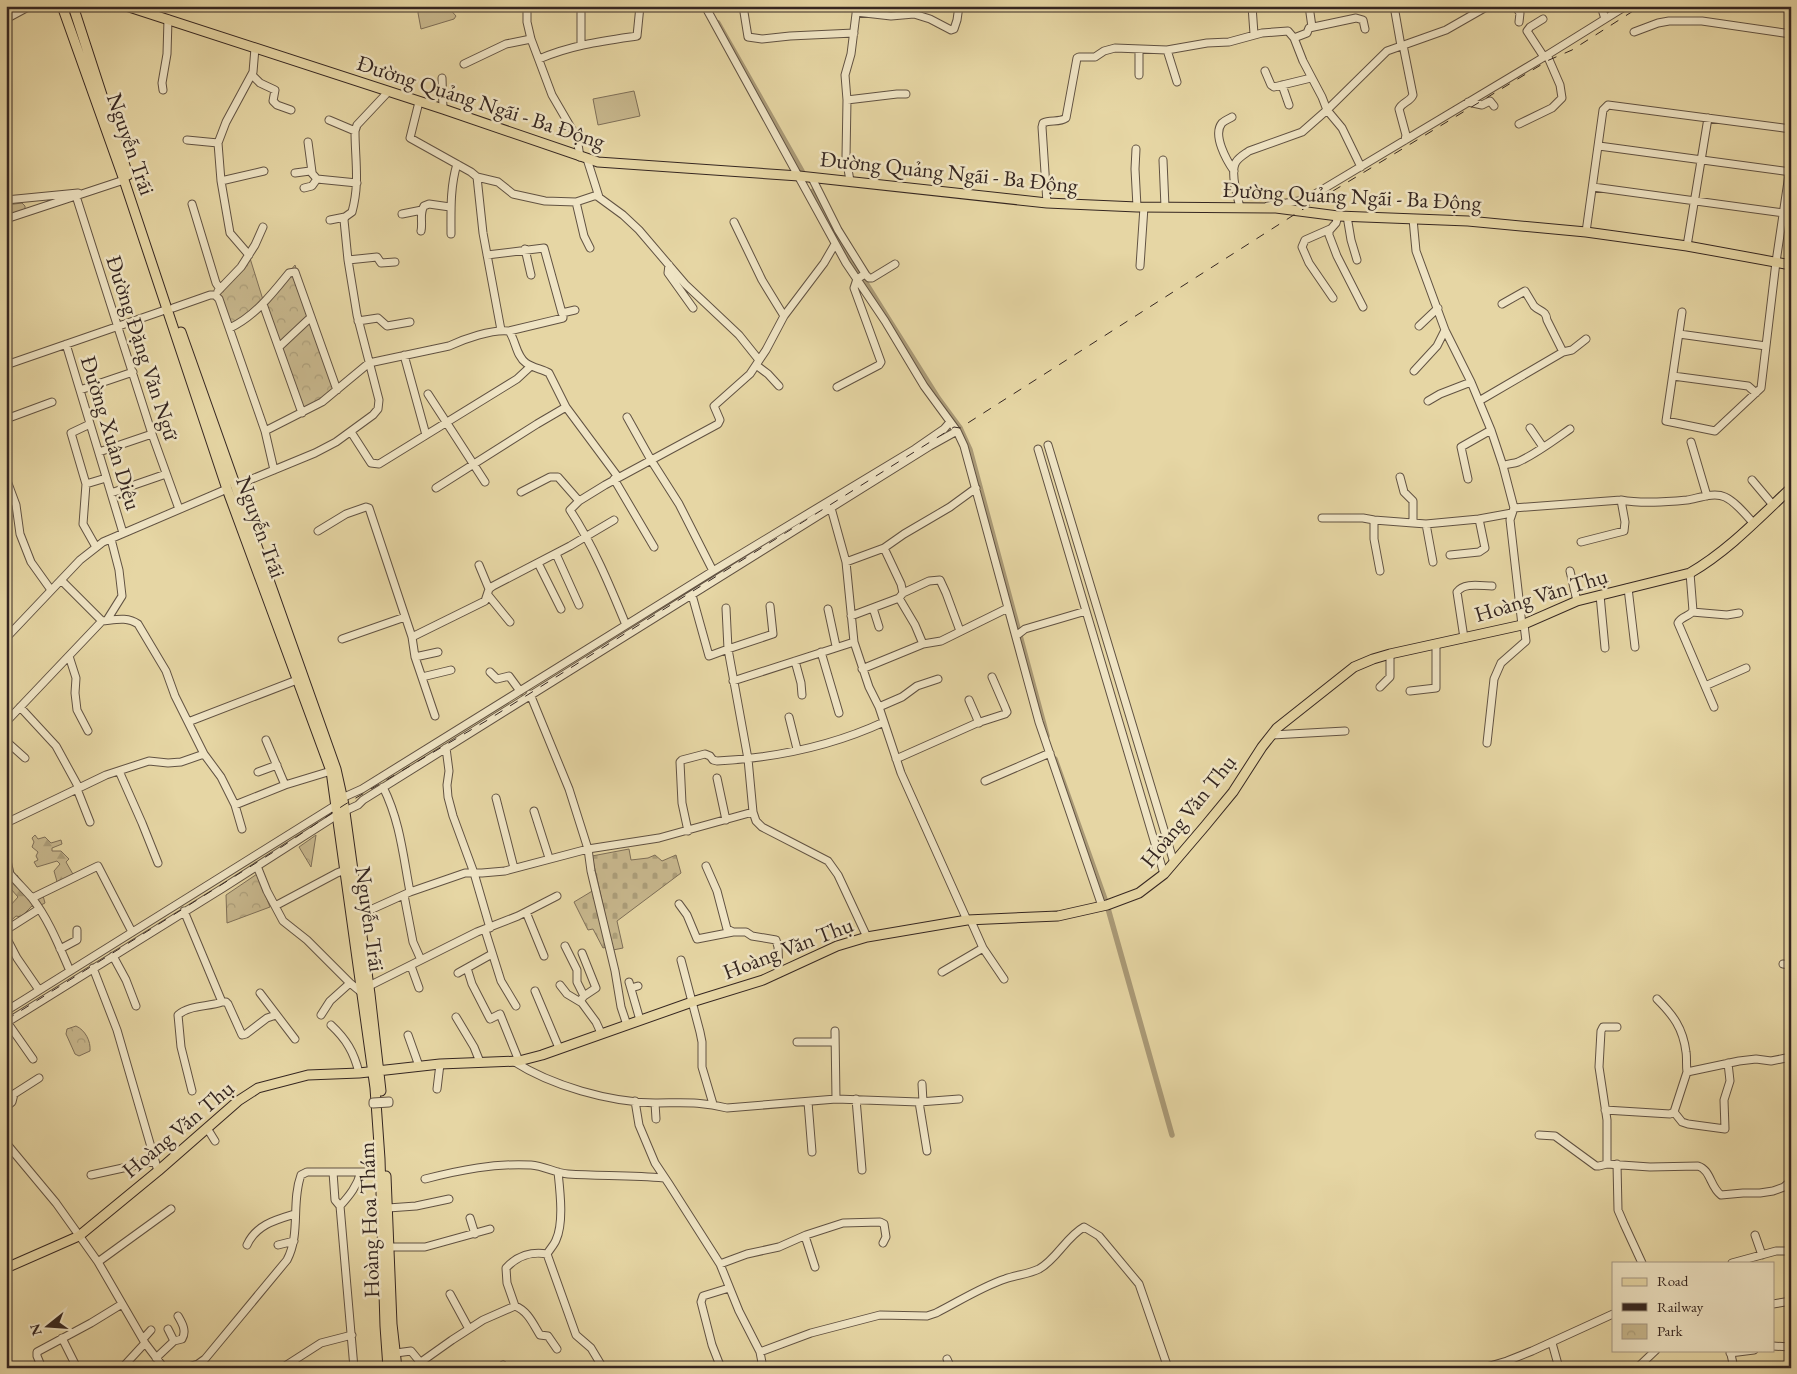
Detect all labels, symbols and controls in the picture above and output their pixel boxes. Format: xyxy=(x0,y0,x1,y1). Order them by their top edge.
street label: Đường Quảng Ngãi - Ba Động xyxy=(353,48,609,156)
street label: Nguyễn Trãi xyxy=(100,89,162,199)
street label: Đường Quảng Ngãi - Ba Động xyxy=(819,144,1080,200)
street label: Đường Quảng Ngãi - Ba Động xyxy=(1222,175,1483,217)
street label: Đường Đặng Văn Ngữ xyxy=(99,252,187,445)
street label: Đường Xuân Diệu xyxy=(74,352,148,514)
street label: Nguyễn Trãi xyxy=(229,472,293,582)
street label: Hoàng Văn Thụ xyxy=(1471,561,1611,629)
street label: Hoàng Văn Thụ xyxy=(1133,748,1243,874)
street label: Nguyễn Trãi xyxy=(348,864,392,974)
street label: Hoàng Văn Thụ xyxy=(719,910,858,986)
street label: Hoàng Văn Thụ xyxy=(116,1073,240,1184)
street label: Hoàng Hoa Thám xyxy=(352,1142,386,1298)
legend xyxy=(1612,1262,1774,1352)
text: Road xyxy=(1657,1271,1689,1290)
text: Railway xyxy=(1657,1297,1704,1316)
north arrow xyxy=(22,1302,72,1352)
text: N xyxy=(25,1321,46,1338)
text: Park xyxy=(1657,1321,1684,1340)

